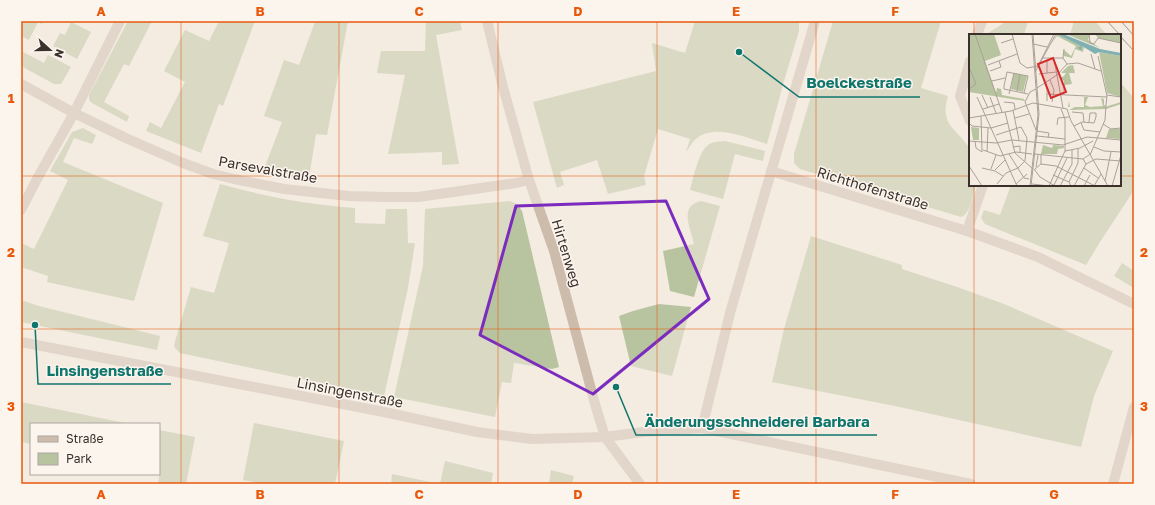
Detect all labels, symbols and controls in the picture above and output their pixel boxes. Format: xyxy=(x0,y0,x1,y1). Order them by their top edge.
text: A xyxy=(96,3,106,19)
text: B xyxy=(255,3,265,19)
text: C xyxy=(414,3,424,19)
text: D xyxy=(573,3,583,19)
text: E xyxy=(732,3,740,19)
text: F xyxy=(891,3,899,19)
text: G xyxy=(1049,3,1059,19)
north arrow xyxy=(30,30,70,70)
inset map xyxy=(969,34,1121,186)
text: N xyxy=(52,48,67,60)
callout: Boelckestraße xyxy=(799,70,920,97)
text: Boelckestraße xyxy=(806,73,912,91)
text: 1 xyxy=(8,90,15,106)
text: 1 xyxy=(1141,90,1148,106)
street label: Parsevalstraße xyxy=(217,152,319,186)
street label: Richthofenstraße xyxy=(815,163,931,213)
street label: Hirtenweg xyxy=(549,217,585,289)
text: 2 xyxy=(7,244,15,260)
text: 2 xyxy=(1140,244,1148,260)
callout: Linsingenstraße xyxy=(38,357,171,384)
text: Linsingenstraße xyxy=(47,361,164,379)
street label: Linsingenstraße xyxy=(295,373,405,411)
text: 3 xyxy=(7,398,15,414)
text: 3 xyxy=(1140,398,1148,414)
callout: Änderungsschneiderei Barbara xyxy=(636,408,877,435)
text: Änderungsschneiderei Barbara xyxy=(644,412,870,430)
legend xyxy=(30,423,160,475)
text: Straße xyxy=(66,431,104,446)
text: Park xyxy=(66,451,92,466)
text: A xyxy=(96,486,106,502)
text: B xyxy=(255,486,265,502)
text: C xyxy=(414,486,424,502)
text: D xyxy=(573,486,583,502)
text: E xyxy=(732,486,740,502)
text: F xyxy=(891,486,899,502)
text: G xyxy=(1049,486,1059,502)

